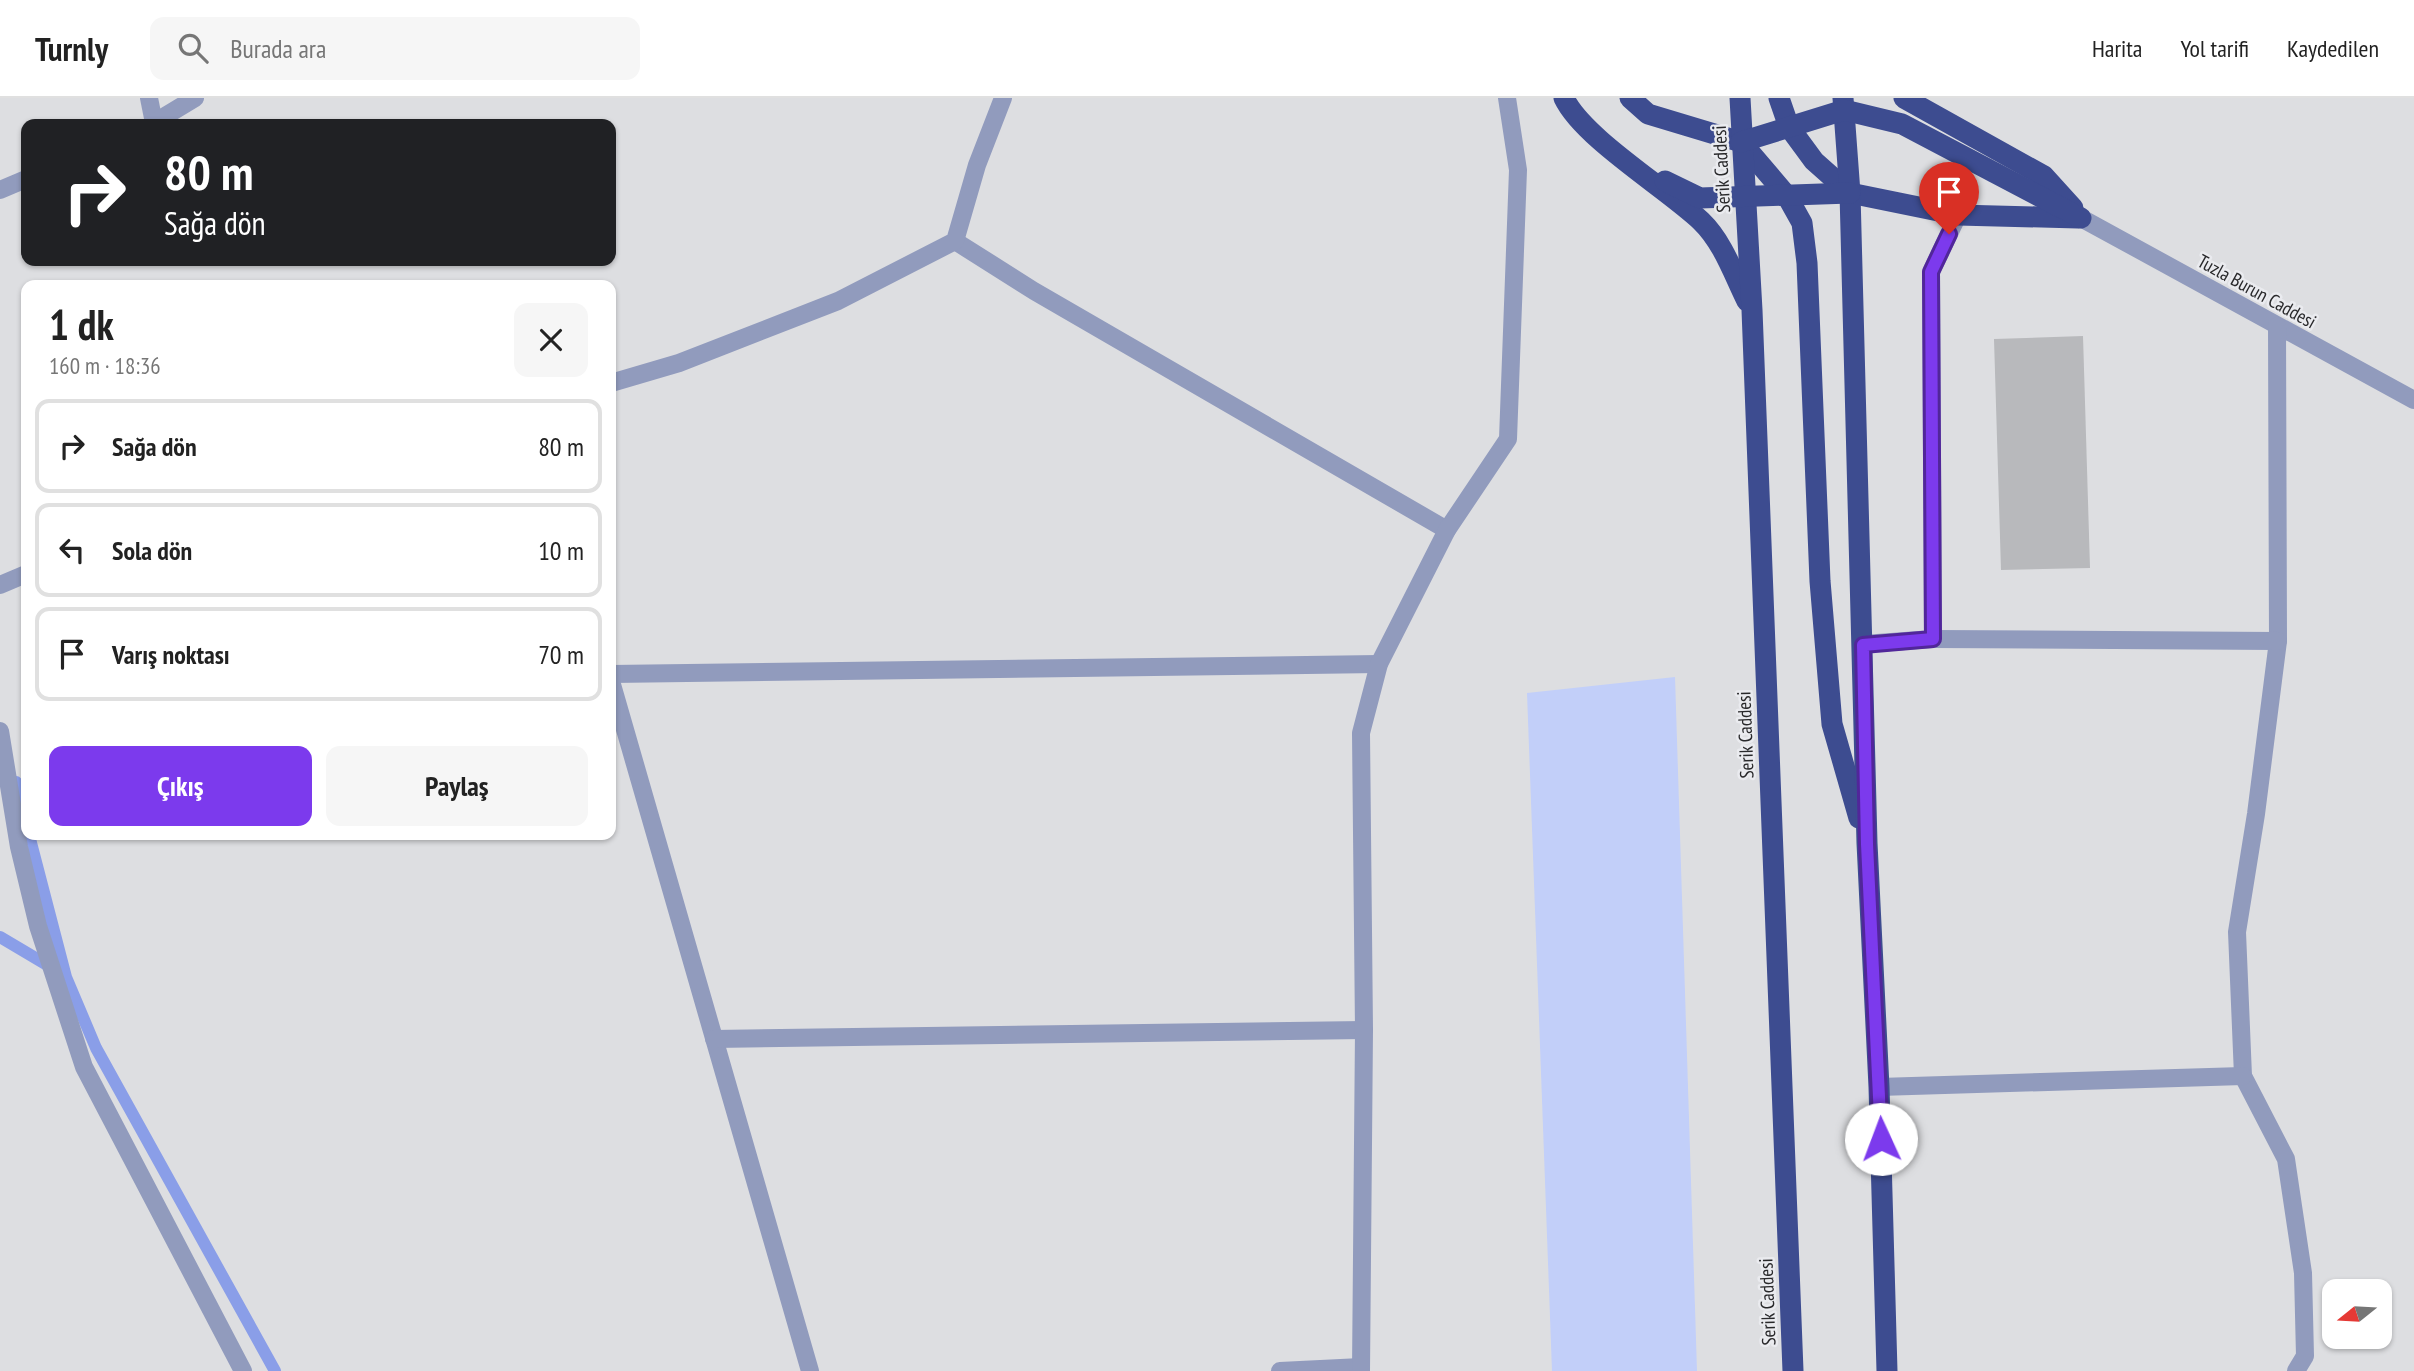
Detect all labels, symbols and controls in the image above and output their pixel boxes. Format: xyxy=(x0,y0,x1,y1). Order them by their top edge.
search box xyxy=(150,17,640,80)
text: Turnly xyxy=(35,27,108,70)
icon: search xyxy=(174,29,212,67)
text: Burada ara xyxy=(230,32,326,65)
text: Harita xyxy=(2092,33,2142,64)
text: Yol tarifi xyxy=(2180,33,2249,64)
text: Kaydedilen xyxy=(2287,33,2379,64)
street label: Serik Caddesi xyxy=(1707,125,1735,213)
text: 80 m xyxy=(164,140,253,204)
icon: right xyxy=(49,147,140,238)
pin xyxy=(1919,162,1979,234)
icon: arrive xyxy=(1930,173,1968,211)
text: Sağa dön xyxy=(164,202,266,244)
street label: Tuzla Burun Caddesi xyxy=(2193,249,2321,333)
text: 1 dk xyxy=(49,297,114,352)
button: close xyxy=(514,303,588,377)
text: 160 m · 18:36 xyxy=(49,351,161,380)
icon: right xyxy=(53,427,91,465)
text: Sağa dön xyxy=(112,430,197,463)
text: 80 m xyxy=(538,430,584,463)
icon: left xyxy=(53,531,91,569)
text: Sola dön xyxy=(112,534,192,567)
text: 10 m xyxy=(538,534,584,567)
icon: arrive xyxy=(53,635,91,673)
text: Varış noktası xyxy=(112,638,230,671)
text: 70 m xyxy=(538,638,584,671)
street label: Serik Caddesi xyxy=(1731,691,1759,779)
button: Çıkış xyxy=(49,746,312,826)
button: Paylaş xyxy=(326,746,588,826)
position arrow xyxy=(1844,1102,1918,1176)
street label: Serik Caddesi xyxy=(1753,1258,1781,1346)
north arrow xyxy=(2322,1279,2392,1349)
map controls xyxy=(2322,1279,2392,1349)

